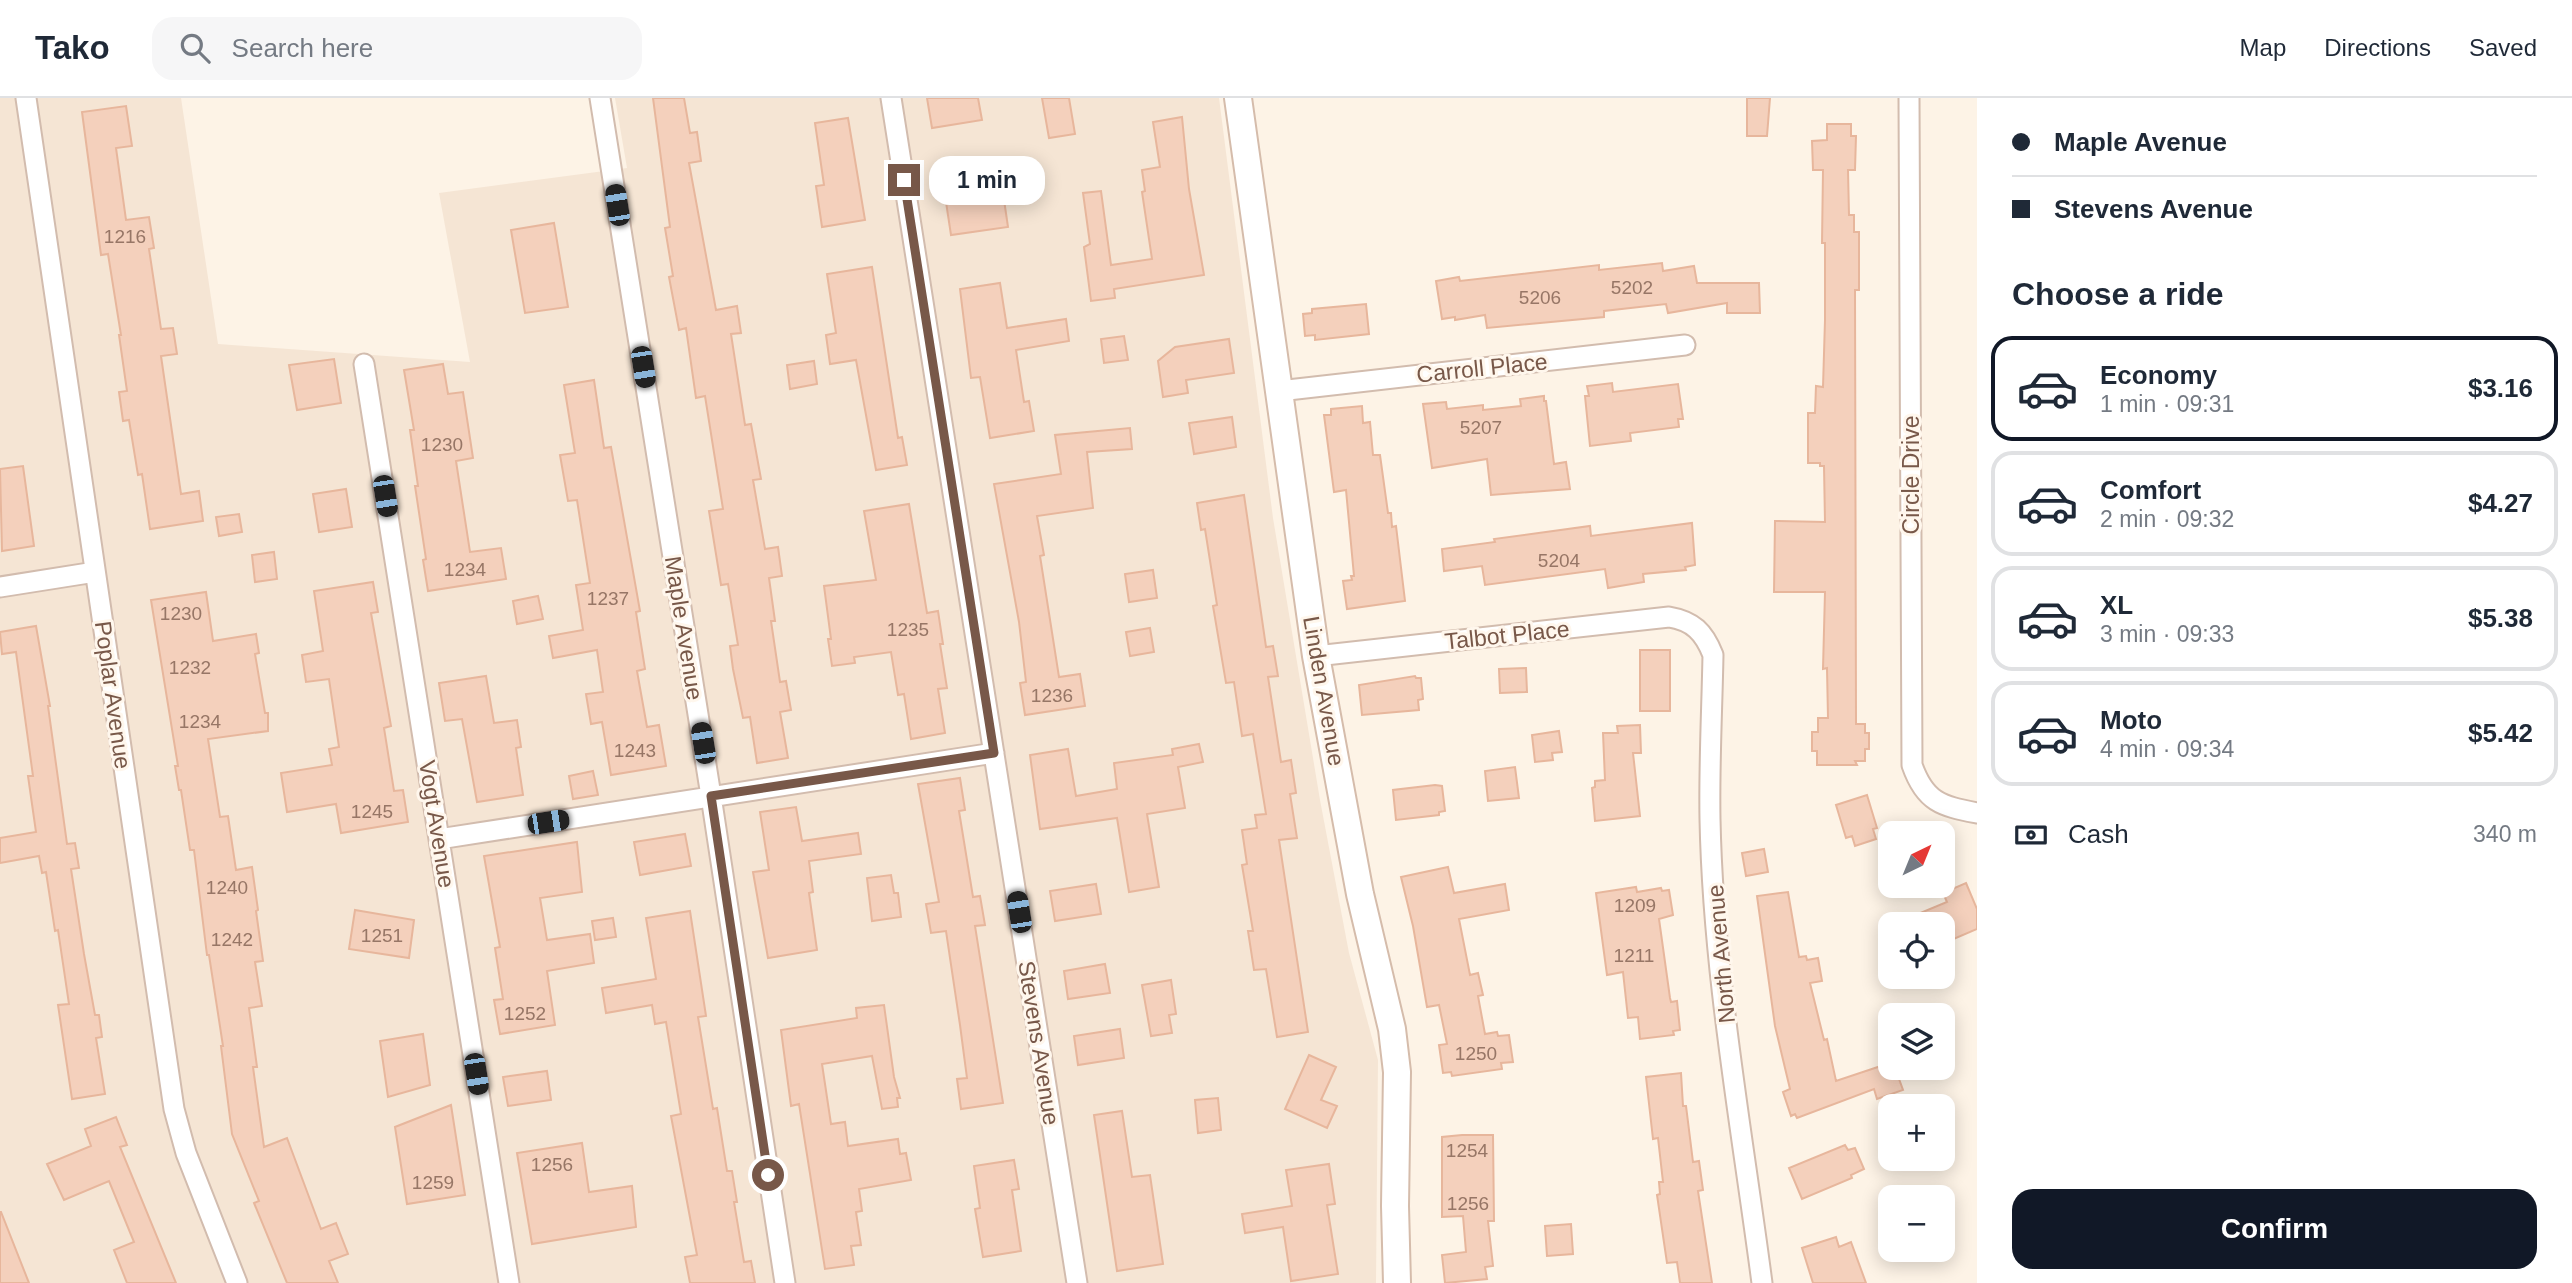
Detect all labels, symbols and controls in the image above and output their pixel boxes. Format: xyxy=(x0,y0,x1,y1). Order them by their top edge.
search box xyxy=(152,17,642,80)
text: Tako xyxy=(35,29,110,66)
icon: search xyxy=(176,29,214,67)
text: Search here xyxy=(232,33,373,63)
text: Map xyxy=(2240,34,2286,61)
text: Directions xyxy=(2324,34,2431,61)
text: Saved xyxy=(2469,34,2537,61)
text: Maple Avenue xyxy=(2054,127,2227,157)
callout: 1 min xyxy=(928,155,1044,204)
route end xyxy=(888,164,920,196)
text: 1 min xyxy=(957,167,1017,193)
car xyxy=(604,183,631,227)
text: Stevens Avenue xyxy=(2054,194,2253,224)
house number: 1216 xyxy=(104,226,146,247)
text: Choose a ride xyxy=(2012,276,2224,312)
house number: 5202 xyxy=(1611,277,1653,298)
house number: 5206 xyxy=(1519,287,1561,308)
car xyxy=(630,345,657,389)
street label: Carroll Place xyxy=(1415,348,1549,388)
icon: car xyxy=(2016,357,2079,420)
text: Economy xyxy=(2100,360,2217,390)
text: $3.16 xyxy=(2468,373,2533,403)
text: 1 min · 09:31 xyxy=(2100,391,2234,417)
street label: Circle Drive xyxy=(1898,416,1924,534)
house number: 5207 xyxy=(1460,417,1502,438)
house number: 1230 xyxy=(421,434,463,455)
icon: car xyxy=(2016,472,2079,535)
car xyxy=(372,474,399,518)
text: Comfort xyxy=(2100,475,2201,505)
text: $4.27 xyxy=(2468,488,2533,518)
text: 2 min · 09:32 xyxy=(2100,506,2234,532)
house number: 5204 xyxy=(1538,550,1581,571)
street label: Maple Avenue xyxy=(660,554,708,702)
house number: 1234 xyxy=(444,559,487,580)
icon: car xyxy=(2016,587,2079,650)
house number: 1237 xyxy=(587,588,629,609)
text: XL xyxy=(2100,590,2133,620)
house number: 1230 xyxy=(160,603,202,624)
text: $5.38 xyxy=(2468,603,2533,633)
street label: Linden Avenue xyxy=(1298,614,1350,768)
street label: Talbot Place xyxy=(1443,616,1571,654)
street label: Poplar Avenue xyxy=(90,619,136,771)
house number: 1235 xyxy=(887,619,929,640)
text: 3 min · 09:33 xyxy=(2100,621,2234,647)
house number: 1232 xyxy=(169,657,211,678)
house number: 1236 xyxy=(1031,685,1073,706)
icon: car xyxy=(2016,702,2079,765)
text: Moto xyxy=(2100,705,2162,735)
house number: 1234 xyxy=(179,711,222,732)
text: $5.42 xyxy=(2468,718,2533,748)
car xyxy=(690,721,717,765)
text: 4 min · 09:34 xyxy=(2100,736,2234,762)
house number: 1243 xyxy=(614,740,656,761)
street label: Vogt Avenue xyxy=(414,758,460,890)
house number: 1245 xyxy=(351,801,393,822)
car xyxy=(526,808,571,836)
icon: cash xyxy=(2012,816,2050,854)
text: Cash xyxy=(2068,819,2129,849)
north arrow xyxy=(1878,821,1955,898)
map controls xyxy=(1878,821,1955,1262)
text: 340 m xyxy=(2473,821,2537,847)
house number: 1240 xyxy=(206,877,248,898)
street label: North Avenue xyxy=(1702,884,1740,1024)
car xyxy=(1006,890,1033,934)
house number: 1209 xyxy=(1614,895,1656,916)
button: locate xyxy=(1878,912,1955,989)
house number: 1251 xyxy=(361,925,403,946)
house number: 1242 xyxy=(211,929,253,950)
house number: 1211 xyxy=(1614,945,1654,966)
street label: Stevens Avenue xyxy=(1013,959,1065,1127)
house number: 1252 xyxy=(504,1003,546,1024)
button: layers xyxy=(1878,1003,1955,1080)
house number: 1250 xyxy=(1455,1043,1497,1064)
car xyxy=(463,1052,490,1096)
button: + xyxy=(1878,1094,1955,1171)
house number: 1254 xyxy=(1446,1140,1489,1161)
house number: 1256 xyxy=(531,1154,573,1175)
route start xyxy=(752,1159,784,1191)
house number: 1259 xyxy=(412,1172,454,1193)
button: − xyxy=(1878,1185,1955,1262)
button: Confirm xyxy=(2012,1189,2537,1269)
house number: 1256 xyxy=(1447,1193,1489,1214)

